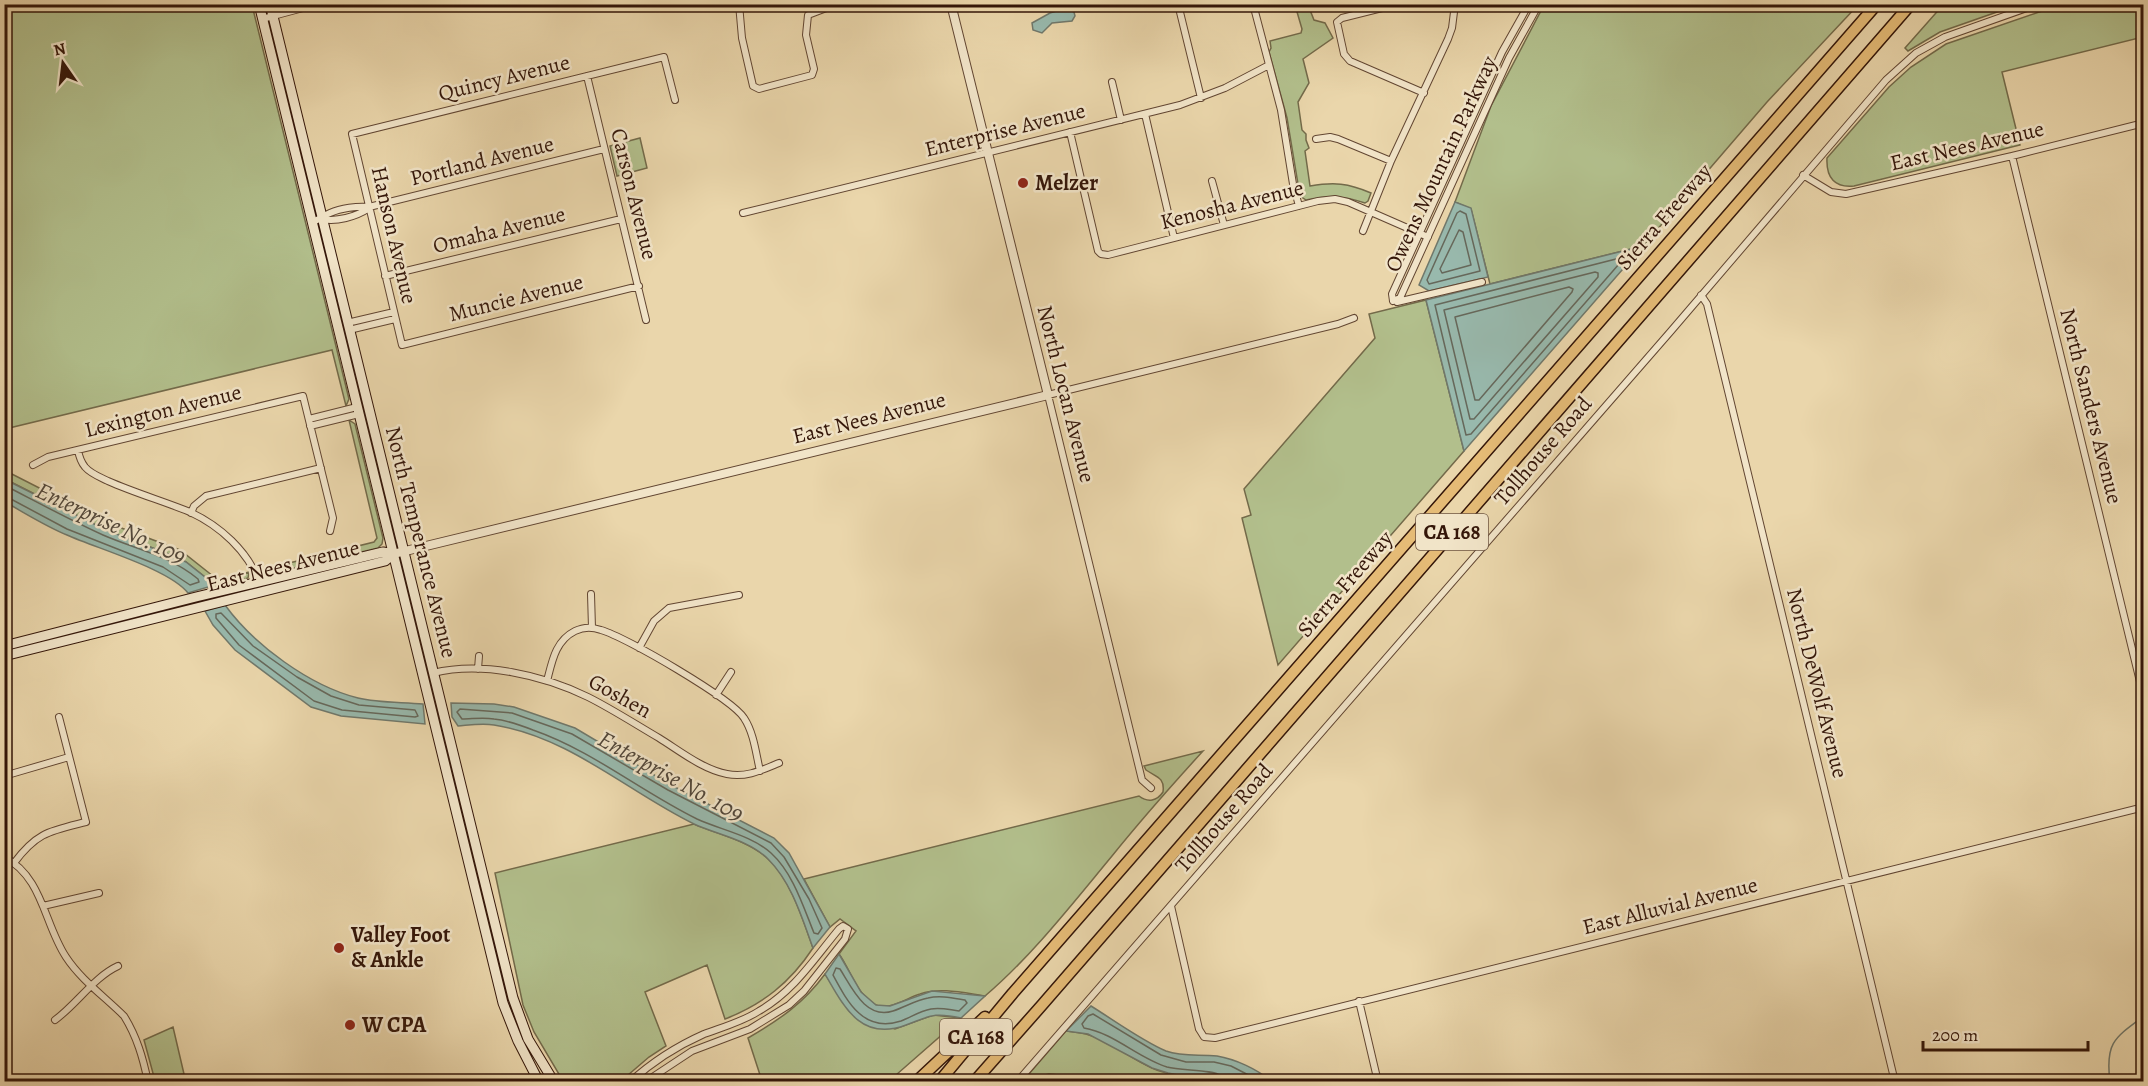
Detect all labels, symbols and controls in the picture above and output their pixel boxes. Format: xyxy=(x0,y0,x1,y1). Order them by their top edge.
north arrow xyxy=(33,33,93,93)
text: N xyxy=(51,37,68,61)
street label: Quincy Avenue xyxy=(435,47,573,109)
street label: Owens Mountain Parkway xyxy=(1378,51,1504,277)
street label: Enterprise Avenue xyxy=(921,96,1089,164)
street label: East Nees Avenue xyxy=(1887,114,2047,178)
street label: Carson Avenue xyxy=(603,125,665,263)
street label: Portland Avenue xyxy=(407,129,557,193)
street label: Sierra Freeway xyxy=(1609,157,1719,277)
street label: Hanson Avenue xyxy=(364,163,424,307)
place label: Melzer xyxy=(1035,168,1098,198)
street label: Kenosha Avenue xyxy=(1157,173,1307,237)
marker: Melzer xyxy=(1016,176,1030,190)
street label: Omaha Avenue xyxy=(430,199,568,261)
street label: Muncie Avenue xyxy=(446,267,586,329)
street label: North Locan Avenue xyxy=(1029,302,1103,486)
street label: North Sanders Avenue xyxy=(2052,305,2130,507)
street label: Lexington Avenue xyxy=(82,377,244,445)
street label: East Nees Avenue xyxy=(789,384,949,452)
street label: Tollhouse Road xyxy=(1487,390,1599,512)
street label: North Temperance Avenue xyxy=(378,423,464,661)
water label: Enterprise No. 109 xyxy=(31,474,191,572)
road number: CA 168 xyxy=(1416,514,1488,550)
street label: Sierra Freeway xyxy=(1290,524,1400,644)
street label: East Nees Avenue xyxy=(203,532,363,600)
street label: North DeWolf Avenue xyxy=(1779,585,1855,781)
street label: Goshen xyxy=(583,666,657,726)
water label: Enterprise No. 109 xyxy=(592,723,750,829)
street label: Tollhouse Road xyxy=(1168,757,1280,879)
street label: East Alluvial Avenue xyxy=(1579,870,1761,942)
place label: Valley Foot & Ankle xyxy=(350,920,451,975)
marker: Valley Foot & Ankle xyxy=(332,941,346,955)
place label: W CPA xyxy=(361,1010,426,1040)
scale bar xyxy=(1923,1014,2088,1052)
marker: W CPA xyxy=(343,1018,357,1032)
road number: CA 168 xyxy=(940,1019,1012,1055)
text: 200 m xyxy=(1932,1023,1978,1047)

